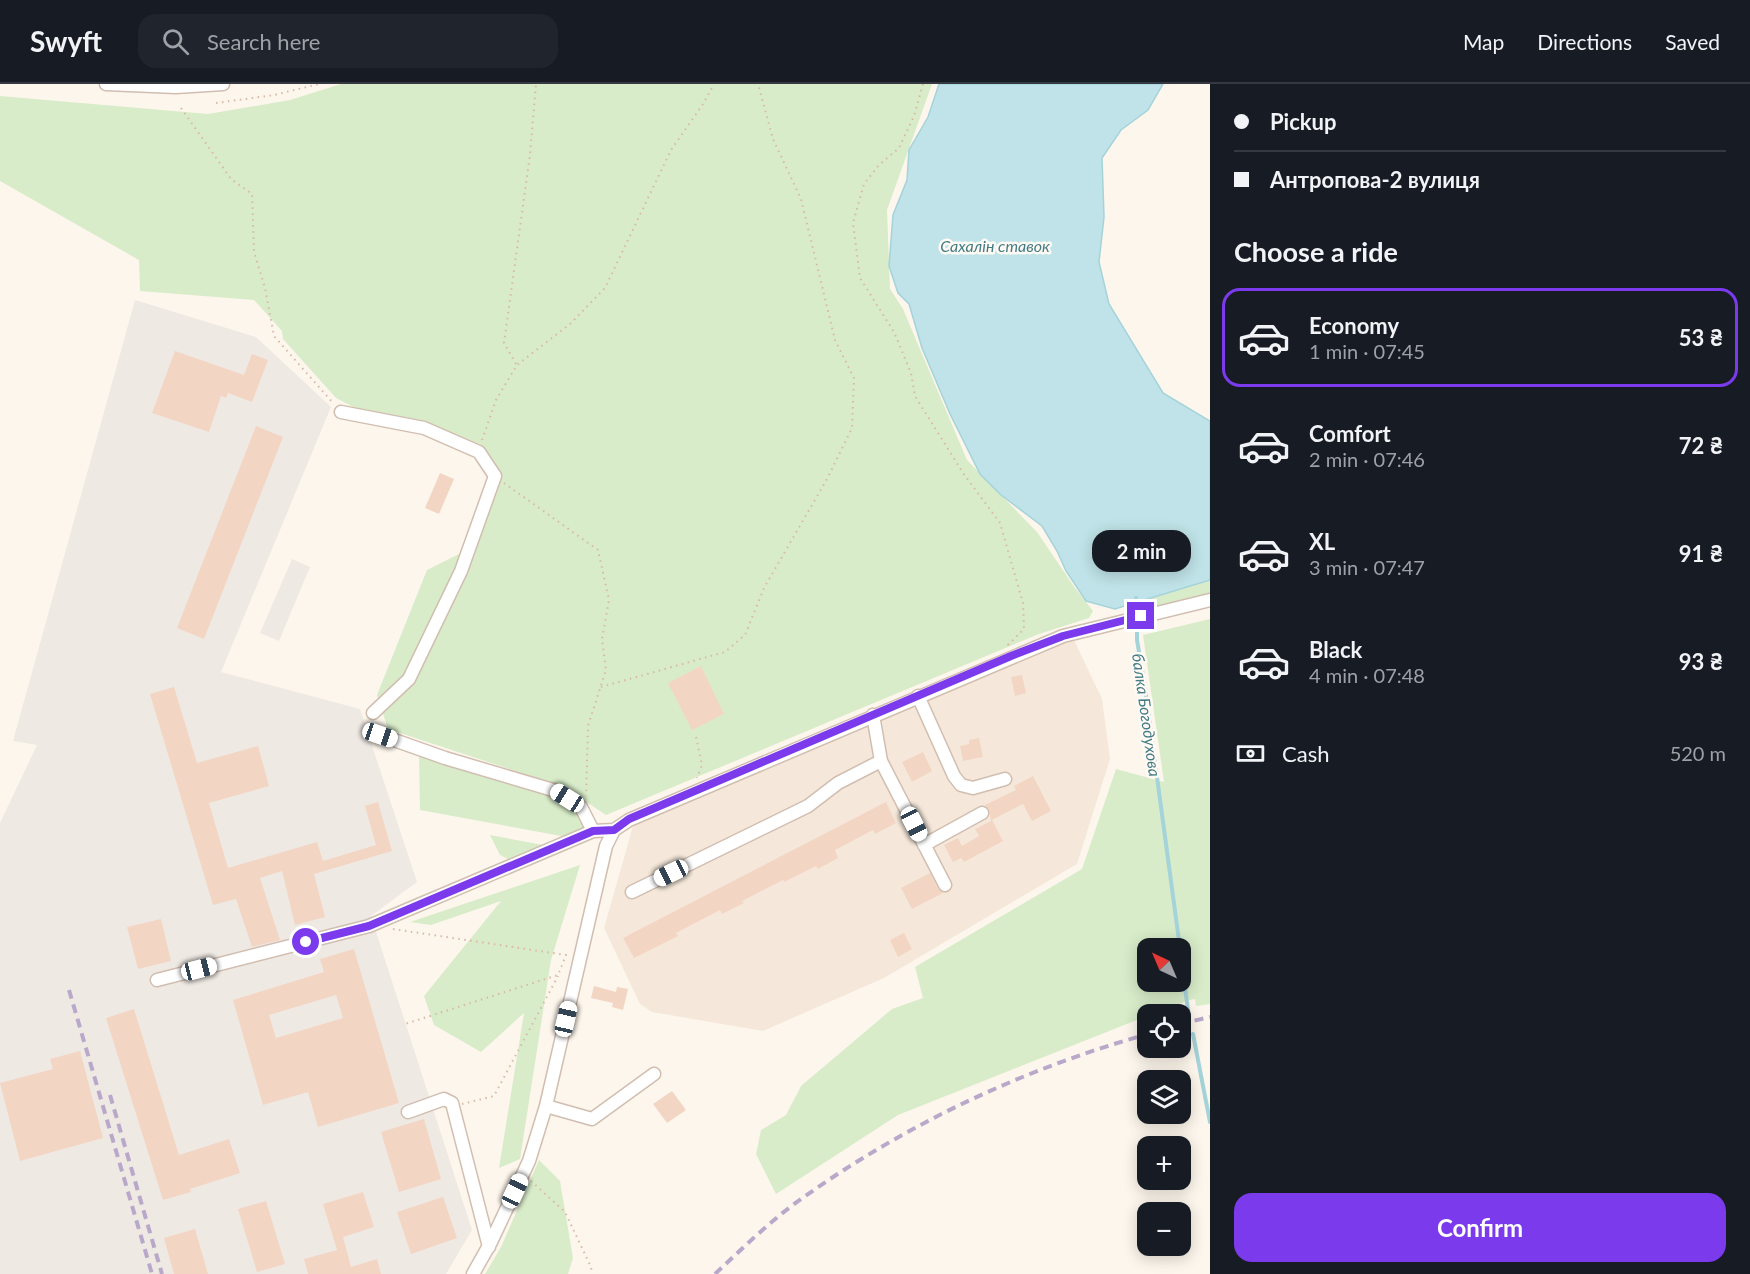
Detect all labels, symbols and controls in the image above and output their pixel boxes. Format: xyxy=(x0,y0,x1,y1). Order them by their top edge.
search box xyxy=(138,14,558,68)
text: Swyft xyxy=(30,24,102,58)
icon: search xyxy=(159,25,192,58)
text: Search here xyxy=(207,28,320,55)
text: Map xyxy=(1463,29,1504,54)
text: Directions xyxy=(1537,29,1632,54)
text: Saved xyxy=(1665,29,1720,54)
text: Pickup xyxy=(1270,108,1336,135)
text: Антропова-2 вулиця xyxy=(1270,166,1480,193)
text: Choose a ride xyxy=(1234,235,1398,268)
water label: Сахалін ставок xyxy=(940,236,1050,255)
icon: car xyxy=(1237,311,1291,365)
text: Economy xyxy=(1309,312,1399,339)
text: 53 ₴ xyxy=(1679,324,1723,351)
text: 1 min · 07:45 xyxy=(1309,339,1425,363)
icon: car xyxy=(1237,419,1291,473)
text: Comfort xyxy=(1309,420,1391,447)
text: 72 ₴ xyxy=(1679,432,1723,459)
text: 2 min · 07:46 xyxy=(1309,447,1425,471)
icon: car xyxy=(1237,527,1291,581)
text: XL xyxy=(1309,528,1335,555)
callout: 2 min xyxy=(1092,529,1190,571)
text: 2 min xyxy=(1117,539,1166,563)
text: 91 ₴ xyxy=(1679,540,1723,567)
text: 3 min · 07:47 xyxy=(1309,555,1425,579)
route end xyxy=(1127,602,1154,629)
icon: car xyxy=(1237,635,1291,689)
text: Black xyxy=(1309,636,1362,663)
text: 93 ₴ xyxy=(1679,648,1723,675)
water label: балка Богодухова xyxy=(1129,652,1165,778)
text: 4 min · 07:48 xyxy=(1309,663,1425,687)
car xyxy=(360,721,400,749)
icon: cash xyxy=(1234,737,1267,770)
text: Cash xyxy=(1282,740,1329,767)
text: 520 m xyxy=(1670,741,1726,765)
car xyxy=(547,781,587,815)
car xyxy=(898,804,930,844)
car xyxy=(651,857,691,889)
route start xyxy=(292,928,319,955)
north arrow xyxy=(1137,938,1191,992)
map controls xyxy=(1137,938,1191,1256)
car xyxy=(179,956,219,982)
car xyxy=(553,999,579,1039)
button: locate xyxy=(1137,1004,1191,1058)
button: layers xyxy=(1137,1070,1191,1124)
button: + xyxy=(1137,1136,1191,1190)
car xyxy=(499,1171,531,1211)
button: Confirm xyxy=(1234,1193,1726,1262)
button: − xyxy=(1137,1202,1191,1256)

